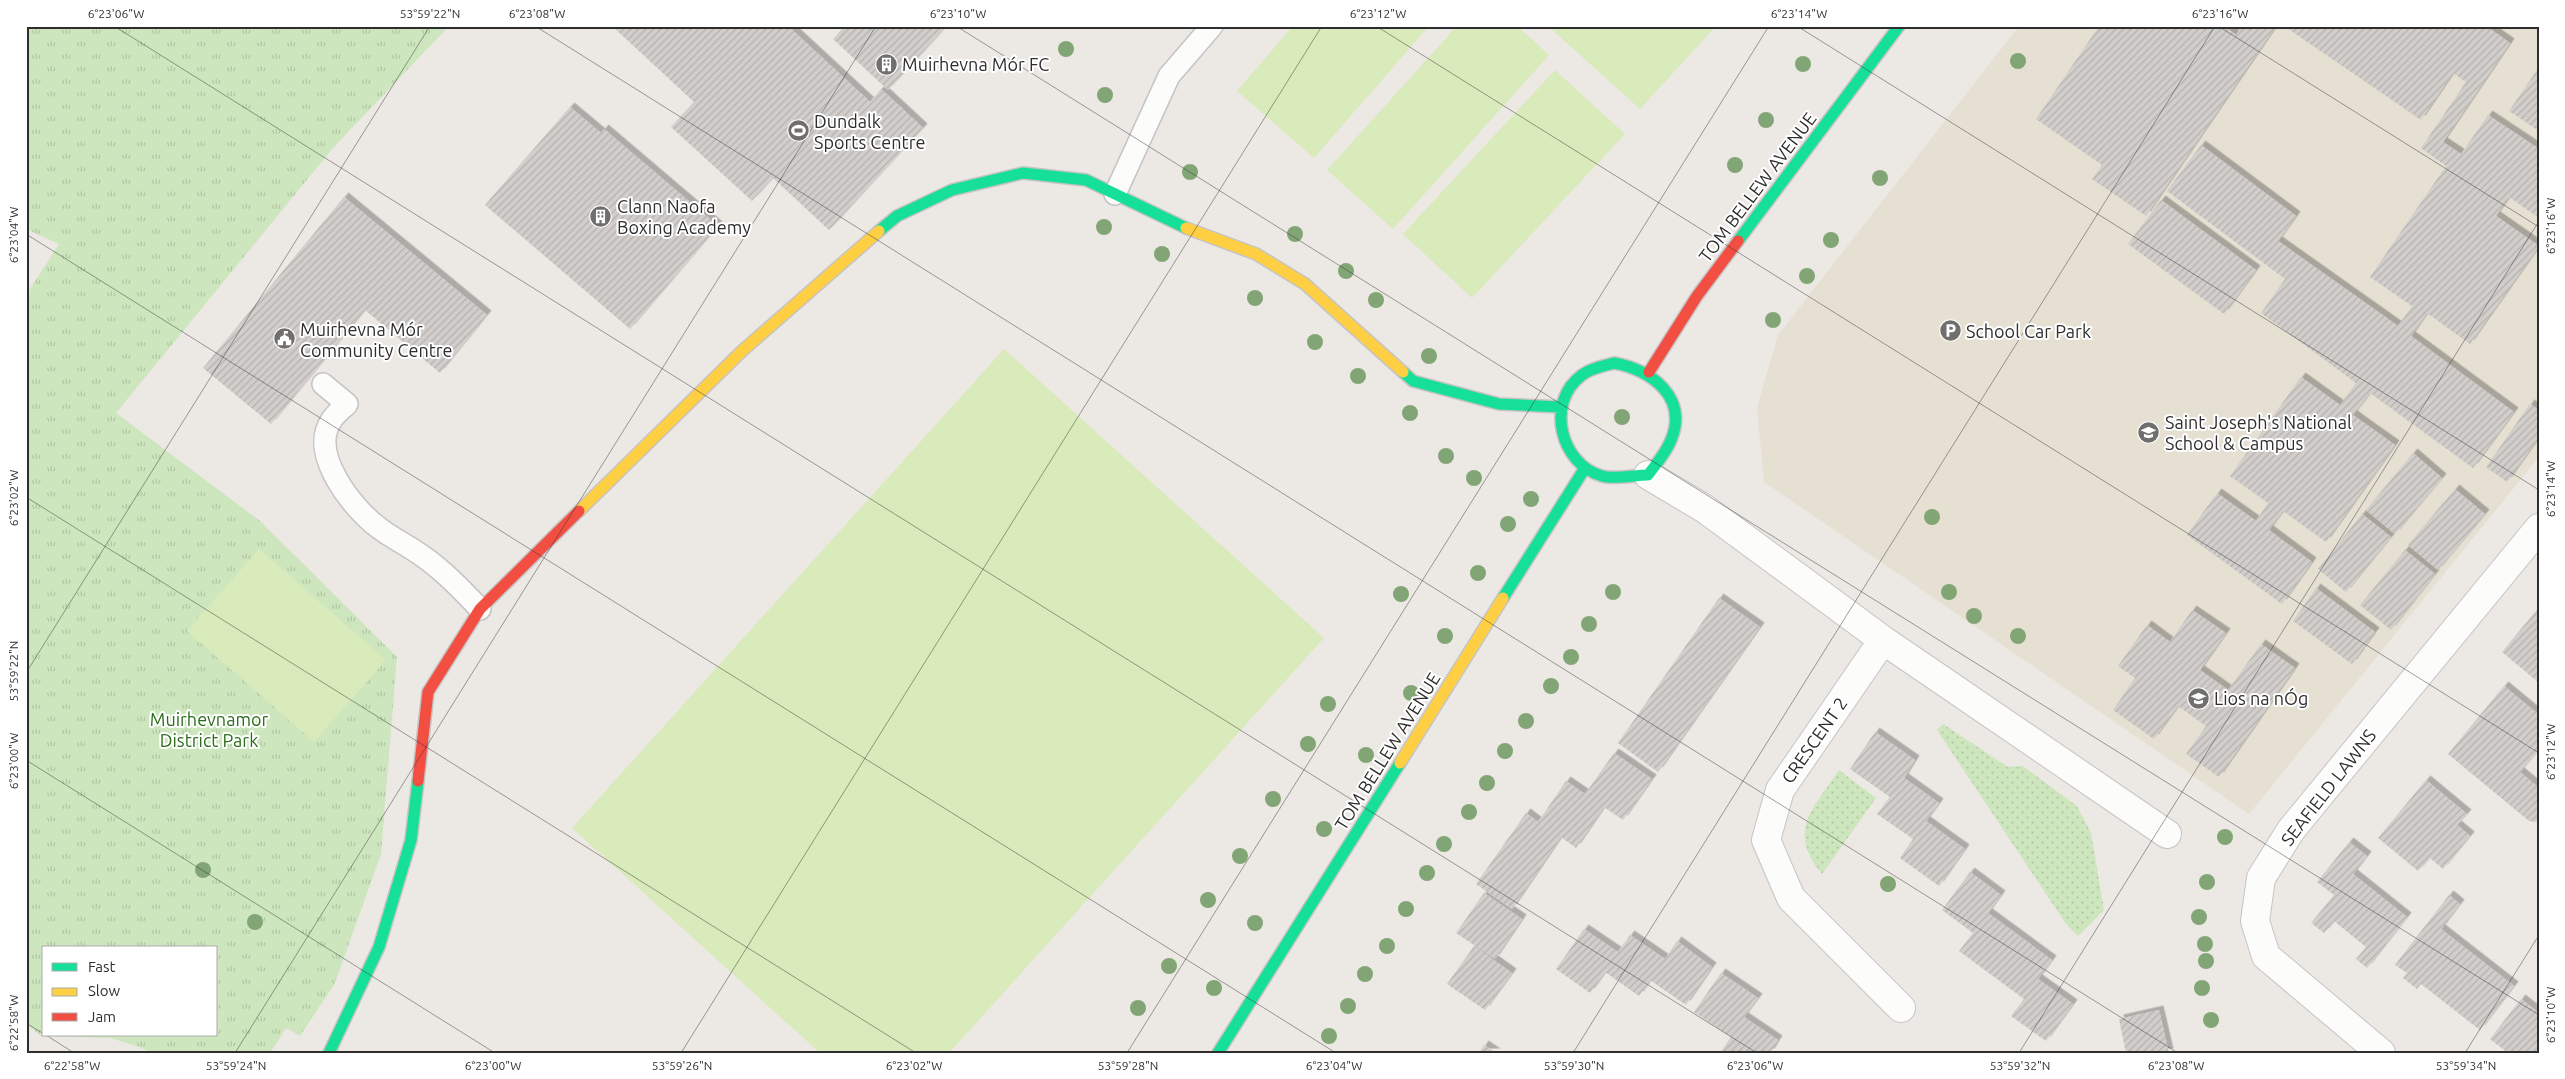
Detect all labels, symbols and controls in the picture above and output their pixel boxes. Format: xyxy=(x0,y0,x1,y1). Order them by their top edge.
text: 6°23'06"W xyxy=(88,7,144,20)
text: 53°59'22"N xyxy=(400,7,460,20)
text: 6°23'08"W xyxy=(509,7,565,20)
text: 6°23'10"W xyxy=(930,7,986,20)
text: 6°23'12"W xyxy=(1350,7,1406,20)
text: 6°23'14"W xyxy=(1771,7,1827,20)
text: 6°23'16"W xyxy=(2192,7,2248,20)
building icon: Muirhevna Mór FC xyxy=(874,52,898,76)
place label: Muirhevna Mór FC xyxy=(902,54,1049,74)
street label: TOM BELLEW AVENUE xyxy=(1694,108,1820,266)
place label: Dundalk Sports Centre xyxy=(814,111,925,152)
sports icon: Dundalk Sports Centre xyxy=(786,119,810,143)
place label: Clann Naofa Boxing Academy xyxy=(617,196,751,237)
text: 6°23'16"W xyxy=(2544,198,2557,254)
building icon: Clann Naofa Boxing Academy xyxy=(589,204,613,228)
text: 6°23'04"W xyxy=(7,207,20,263)
place label: Muirhevna Mór Community Centre xyxy=(300,319,452,360)
parking icon: School Car Park xyxy=(1938,319,1962,343)
place label: School Car Park xyxy=(1966,321,2091,341)
public building icon: Muirhevna Mór Community Centre xyxy=(272,327,296,351)
place label: Saint Joseph's National School & Campus xyxy=(2165,412,2352,453)
school or university icon: Saint Joseph's National School & Campus xyxy=(2137,420,2161,444)
text: 6°23'14"W xyxy=(2544,461,2557,517)
text: 6°23'02"W xyxy=(7,470,20,526)
text: 53°59'22"N xyxy=(7,641,20,701)
street label: TOM BELLEW AVENUE xyxy=(1330,669,1444,833)
school or university icon: Lios na nÓg xyxy=(2186,686,2210,710)
place label: Lios na nÓg xyxy=(2214,687,2308,708)
street label: CRESCENT 2 xyxy=(1777,693,1851,787)
park label: Muirhevnamor District Park xyxy=(150,709,268,750)
text: 6°23'12"W xyxy=(2544,724,2557,780)
street label: SEAFIELD LAWNS xyxy=(2276,725,2380,849)
text: 6°23'00"W xyxy=(7,733,20,789)
legend xyxy=(42,946,218,1036)
text: Fast xyxy=(88,958,116,975)
text: Slow xyxy=(88,982,121,999)
text: 6°23'10"W xyxy=(2544,987,2557,1043)
text: 6°22'58"W xyxy=(7,995,20,1051)
text: Jam xyxy=(88,1008,116,1025)
text: 6°22'58"W xyxy=(44,1059,100,1072)
text: 53°59'24"N xyxy=(206,1059,266,1072)
text: 6°23'00"W xyxy=(465,1059,521,1072)
text: 53°59'26"N xyxy=(652,1059,712,1072)
text: 6°23'02"W xyxy=(886,1059,942,1072)
text: 53°59'28"N xyxy=(1098,1059,1158,1072)
text: 6°23'04"W xyxy=(1306,1059,1362,1072)
text: 53°59'30"N xyxy=(1544,1059,1604,1072)
text: 6°23'06"W xyxy=(1727,1059,1783,1072)
text: 53°59'32"N xyxy=(1990,1059,2050,1072)
text: 6°23'08"W xyxy=(2148,1059,2204,1072)
text: 53°59'34"N xyxy=(2436,1059,2496,1072)

